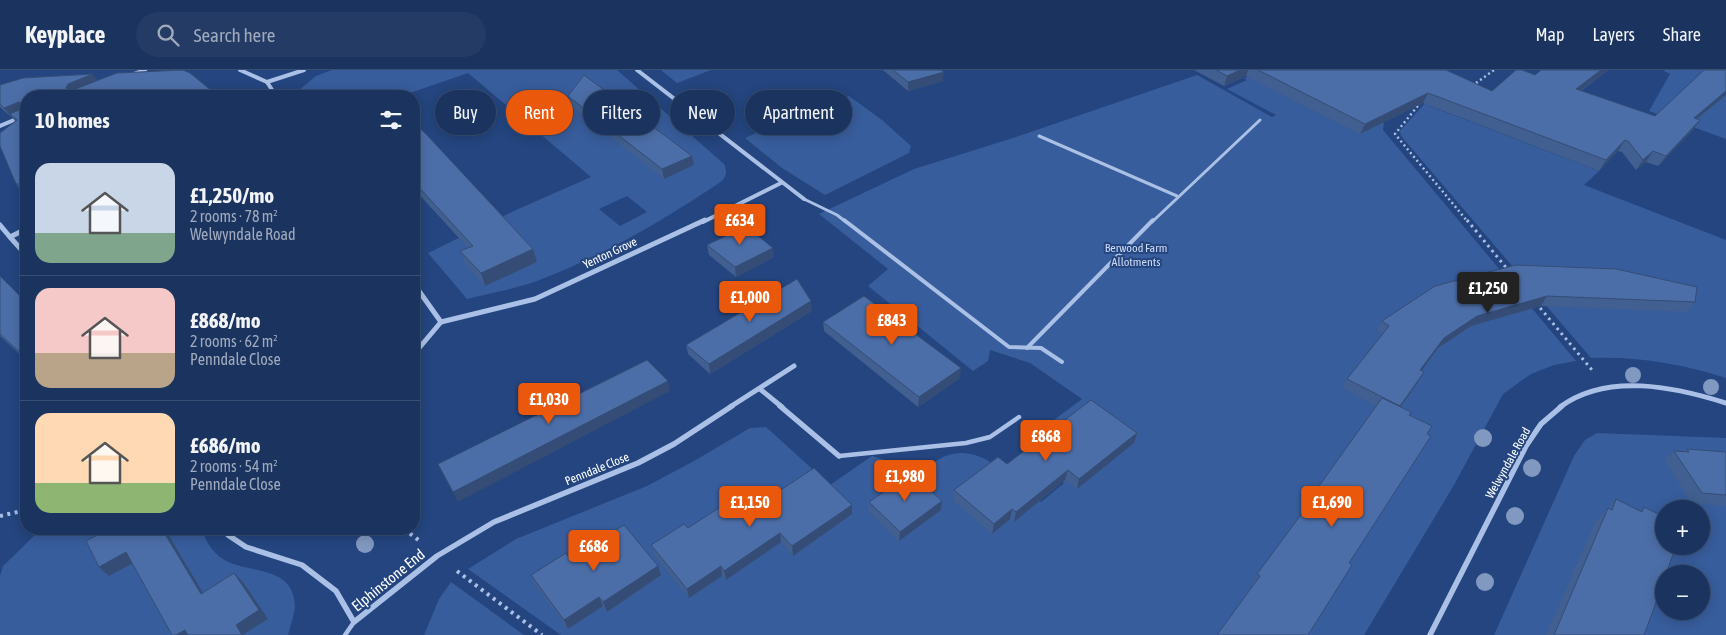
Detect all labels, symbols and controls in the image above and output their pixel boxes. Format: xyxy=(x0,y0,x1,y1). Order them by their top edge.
search box xyxy=(136,12,486,57)
text: Keyplace xyxy=(25,21,106,48)
icon: search xyxy=(154,21,182,49)
text: Search here xyxy=(194,24,275,46)
text: Map xyxy=(1535,24,1564,45)
text: Layers xyxy=(1592,24,1635,45)
text: Share xyxy=(1663,24,1701,45)
chip: Buy xyxy=(435,90,496,135)
chip: Rent xyxy=(506,90,573,135)
chip: Filters xyxy=(583,90,660,135)
chip: New xyxy=(670,90,735,135)
chip: Apartment xyxy=(745,90,852,135)
icon: filters xyxy=(377,106,405,134)
text: 10 homes xyxy=(35,108,110,132)
icon: home xyxy=(75,183,135,243)
text: £1,250/mo xyxy=(190,183,274,207)
pin: £634 xyxy=(710,204,770,246)
text: 2 rooms · 78 m² xyxy=(190,207,278,225)
text: £634 xyxy=(725,211,755,229)
text: Welwyndale Road xyxy=(190,225,295,243)
street label: Yenton Grove xyxy=(581,234,639,272)
park label: Berwood Farm Allotments xyxy=(1105,241,1167,269)
pin: £1,250 xyxy=(1447,272,1529,314)
text: £1,250 xyxy=(1468,279,1508,297)
pin: £1,000 xyxy=(709,280,791,323)
text: £1,000 xyxy=(730,288,770,306)
pin: £843 xyxy=(862,304,922,346)
icon: home xyxy=(75,308,135,368)
text: £868/mo xyxy=(190,308,261,332)
text: £843 xyxy=(877,311,907,329)
text: 2 rooms · 62 m² xyxy=(190,332,278,350)
text: Penndale Close xyxy=(190,350,281,368)
pin: £1,030 xyxy=(508,382,590,425)
text: £1,030 xyxy=(529,390,569,408)
pin: £868 xyxy=(1016,420,1076,462)
street label: Welwyndale Road xyxy=(1483,425,1533,501)
text: £868 xyxy=(1031,427,1061,445)
icon: home xyxy=(75,433,135,493)
text: £686/mo xyxy=(190,433,261,457)
street label: Penndale Close xyxy=(563,450,631,488)
text: 2 rooms · 54 m² xyxy=(190,457,278,475)
pin: £1,980 xyxy=(864,460,946,502)
text: £1,980 xyxy=(885,467,925,485)
text: Penndale Close xyxy=(190,475,281,493)
pin: £1,150 xyxy=(709,486,791,528)
pin: £1,690 xyxy=(1291,486,1373,528)
text: £1,150 xyxy=(730,493,770,511)
text: £1,690 xyxy=(1312,493,1352,511)
map controls xyxy=(1655,500,1710,620)
button: + xyxy=(1655,500,1710,555)
pin: £686 xyxy=(564,530,624,572)
text: £686 xyxy=(579,537,609,555)
street label: Elphinstone End xyxy=(348,545,428,615)
button: − xyxy=(1655,565,1710,620)

